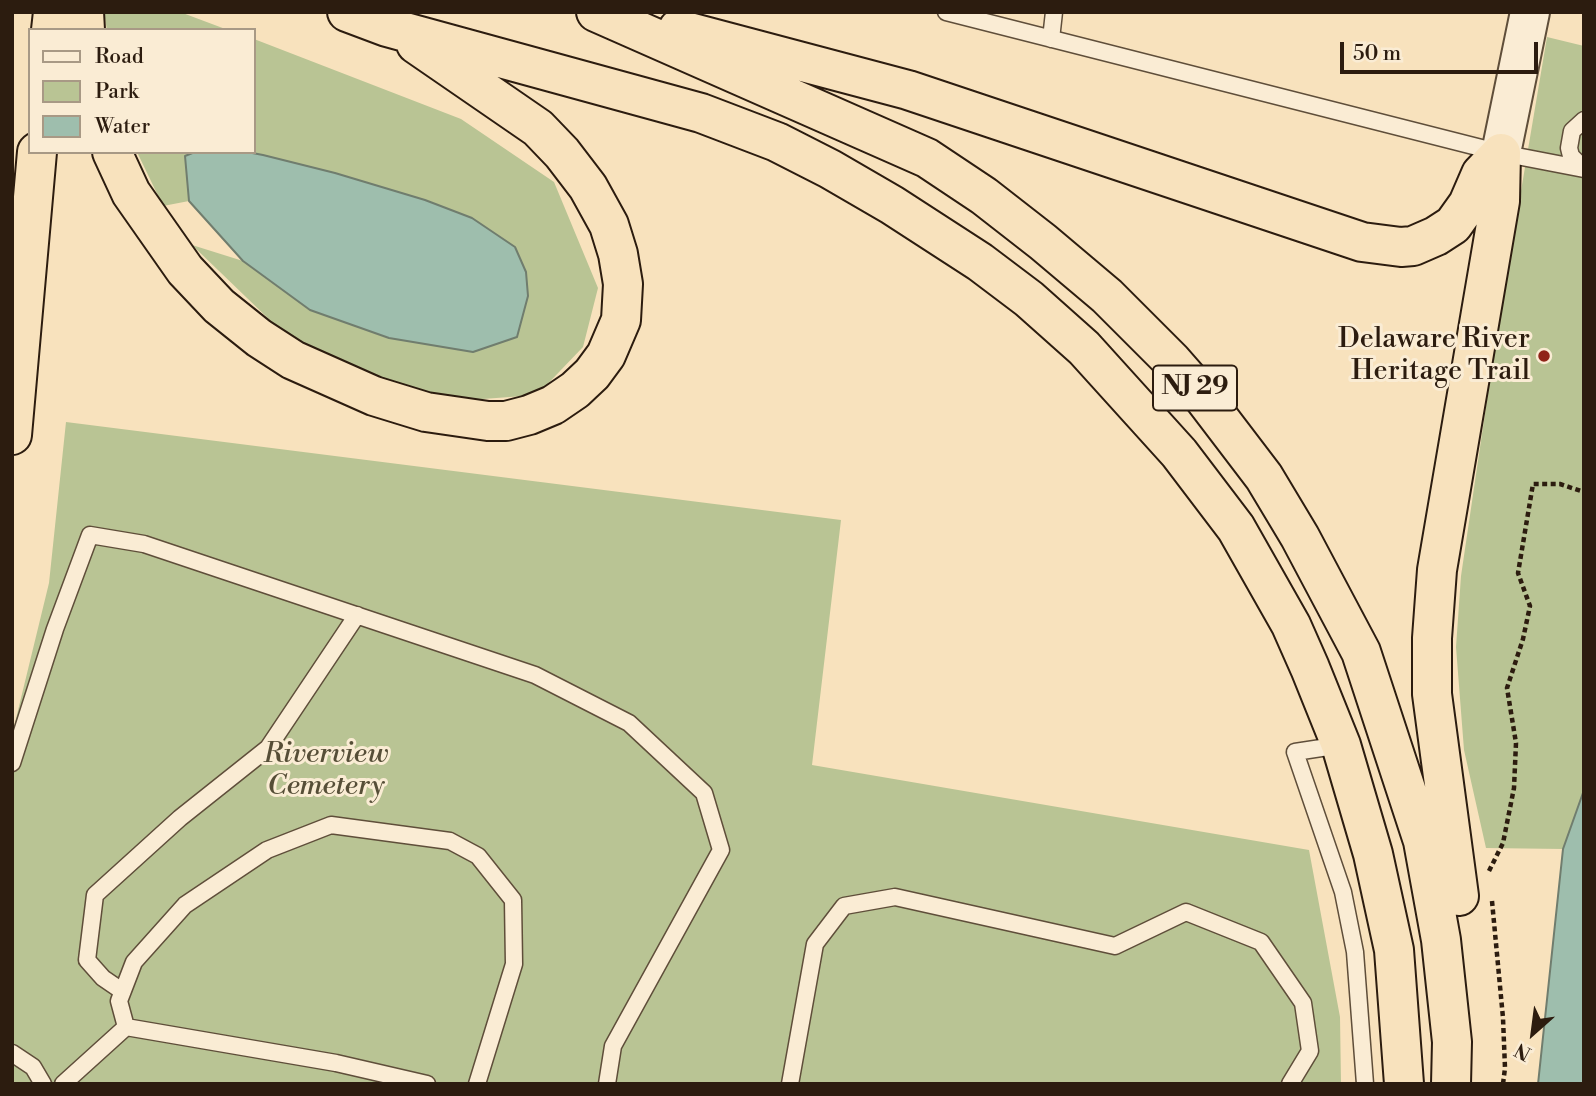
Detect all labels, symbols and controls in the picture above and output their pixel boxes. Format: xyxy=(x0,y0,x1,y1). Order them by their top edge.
legend xyxy=(28,28,256,154)
scale bar xyxy=(1344,28,1542,72)
text: 50 m xyxy=(1353,41,1401,67)
text: Road xyxy=(95,44,144,70)
text: Park xyxy=(95,79,139,105)
text: Water xyxy=(95,114,150,140)
place label: Delaware River Heritage Trail xyxy=(1338,323,1530,389)
marker: Delaware River Heritage Trail xyxy=(1536,348,1552,364)
road number: NJ 29 xyxy=(1153,366,1237,410)
park label: Riverview Cemetery xyxy=(264,738,388,804)
north arrow xyxy=(1498,998,1568,1068)
text: N xyxy=(1511,1037,1535,1066)

